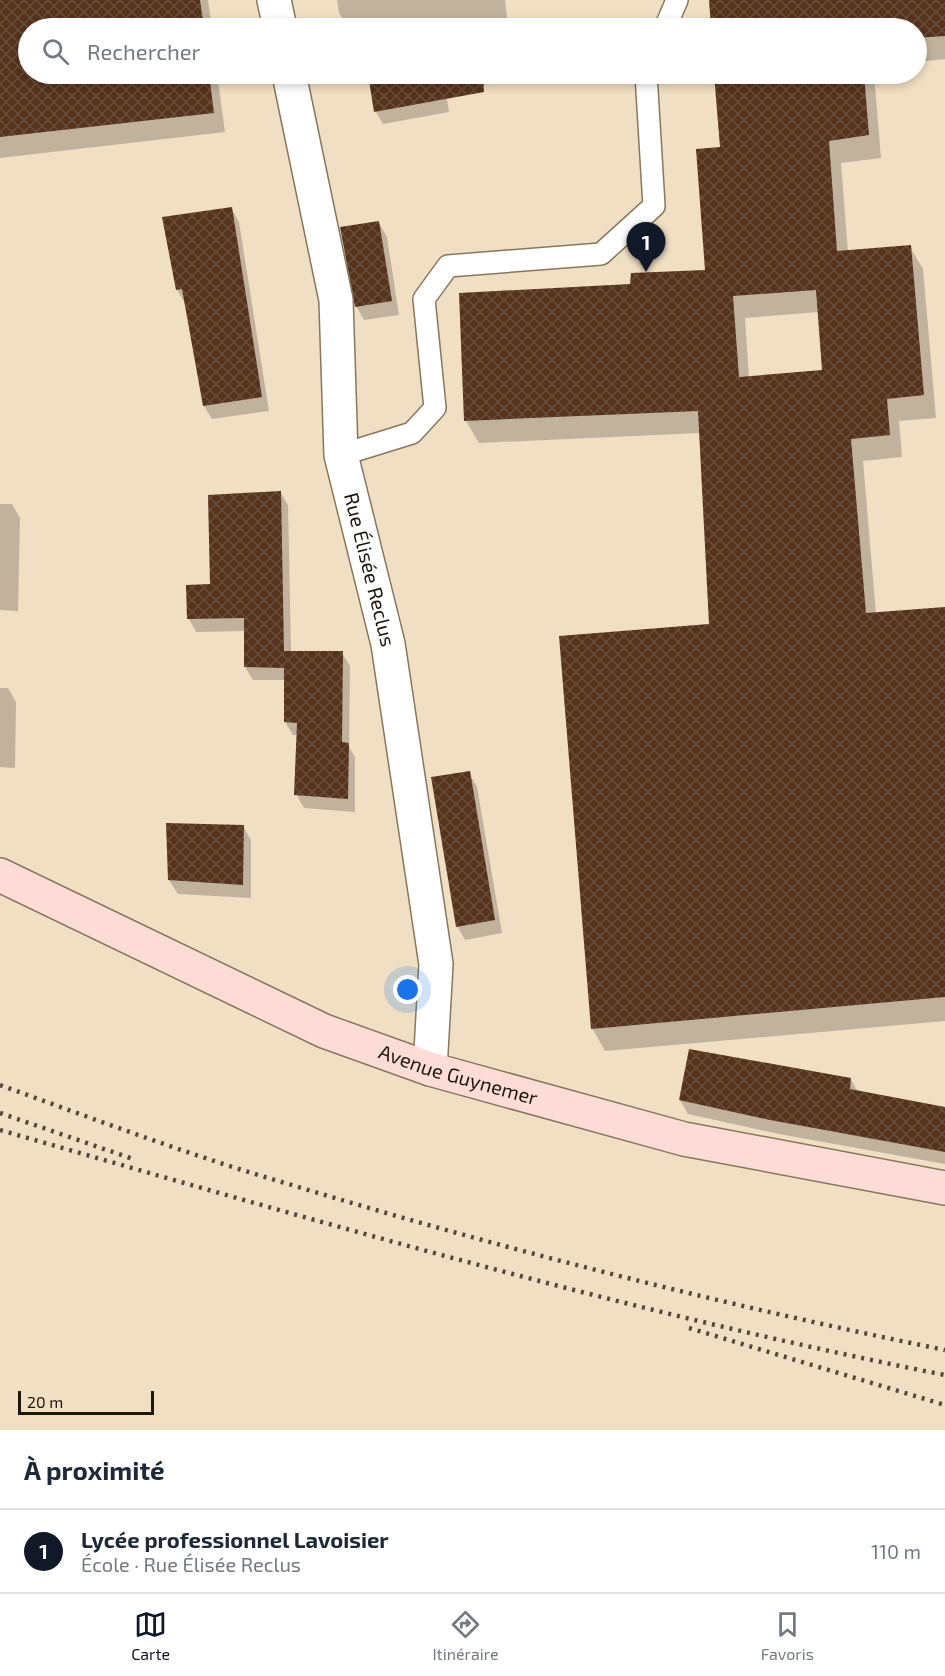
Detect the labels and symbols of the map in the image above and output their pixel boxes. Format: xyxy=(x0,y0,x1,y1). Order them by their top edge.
pin: 1 xyxy=(626,222,666,272)
street label: Rue Élisée Reclus xyxy=(340,490,401,649)
your location xyxy=(393,975,422,1004)
street label: Avenue Guynemer xyxy=(376,1039,541,1109)
scale bar xyxy=(18,1388,154,1416)

